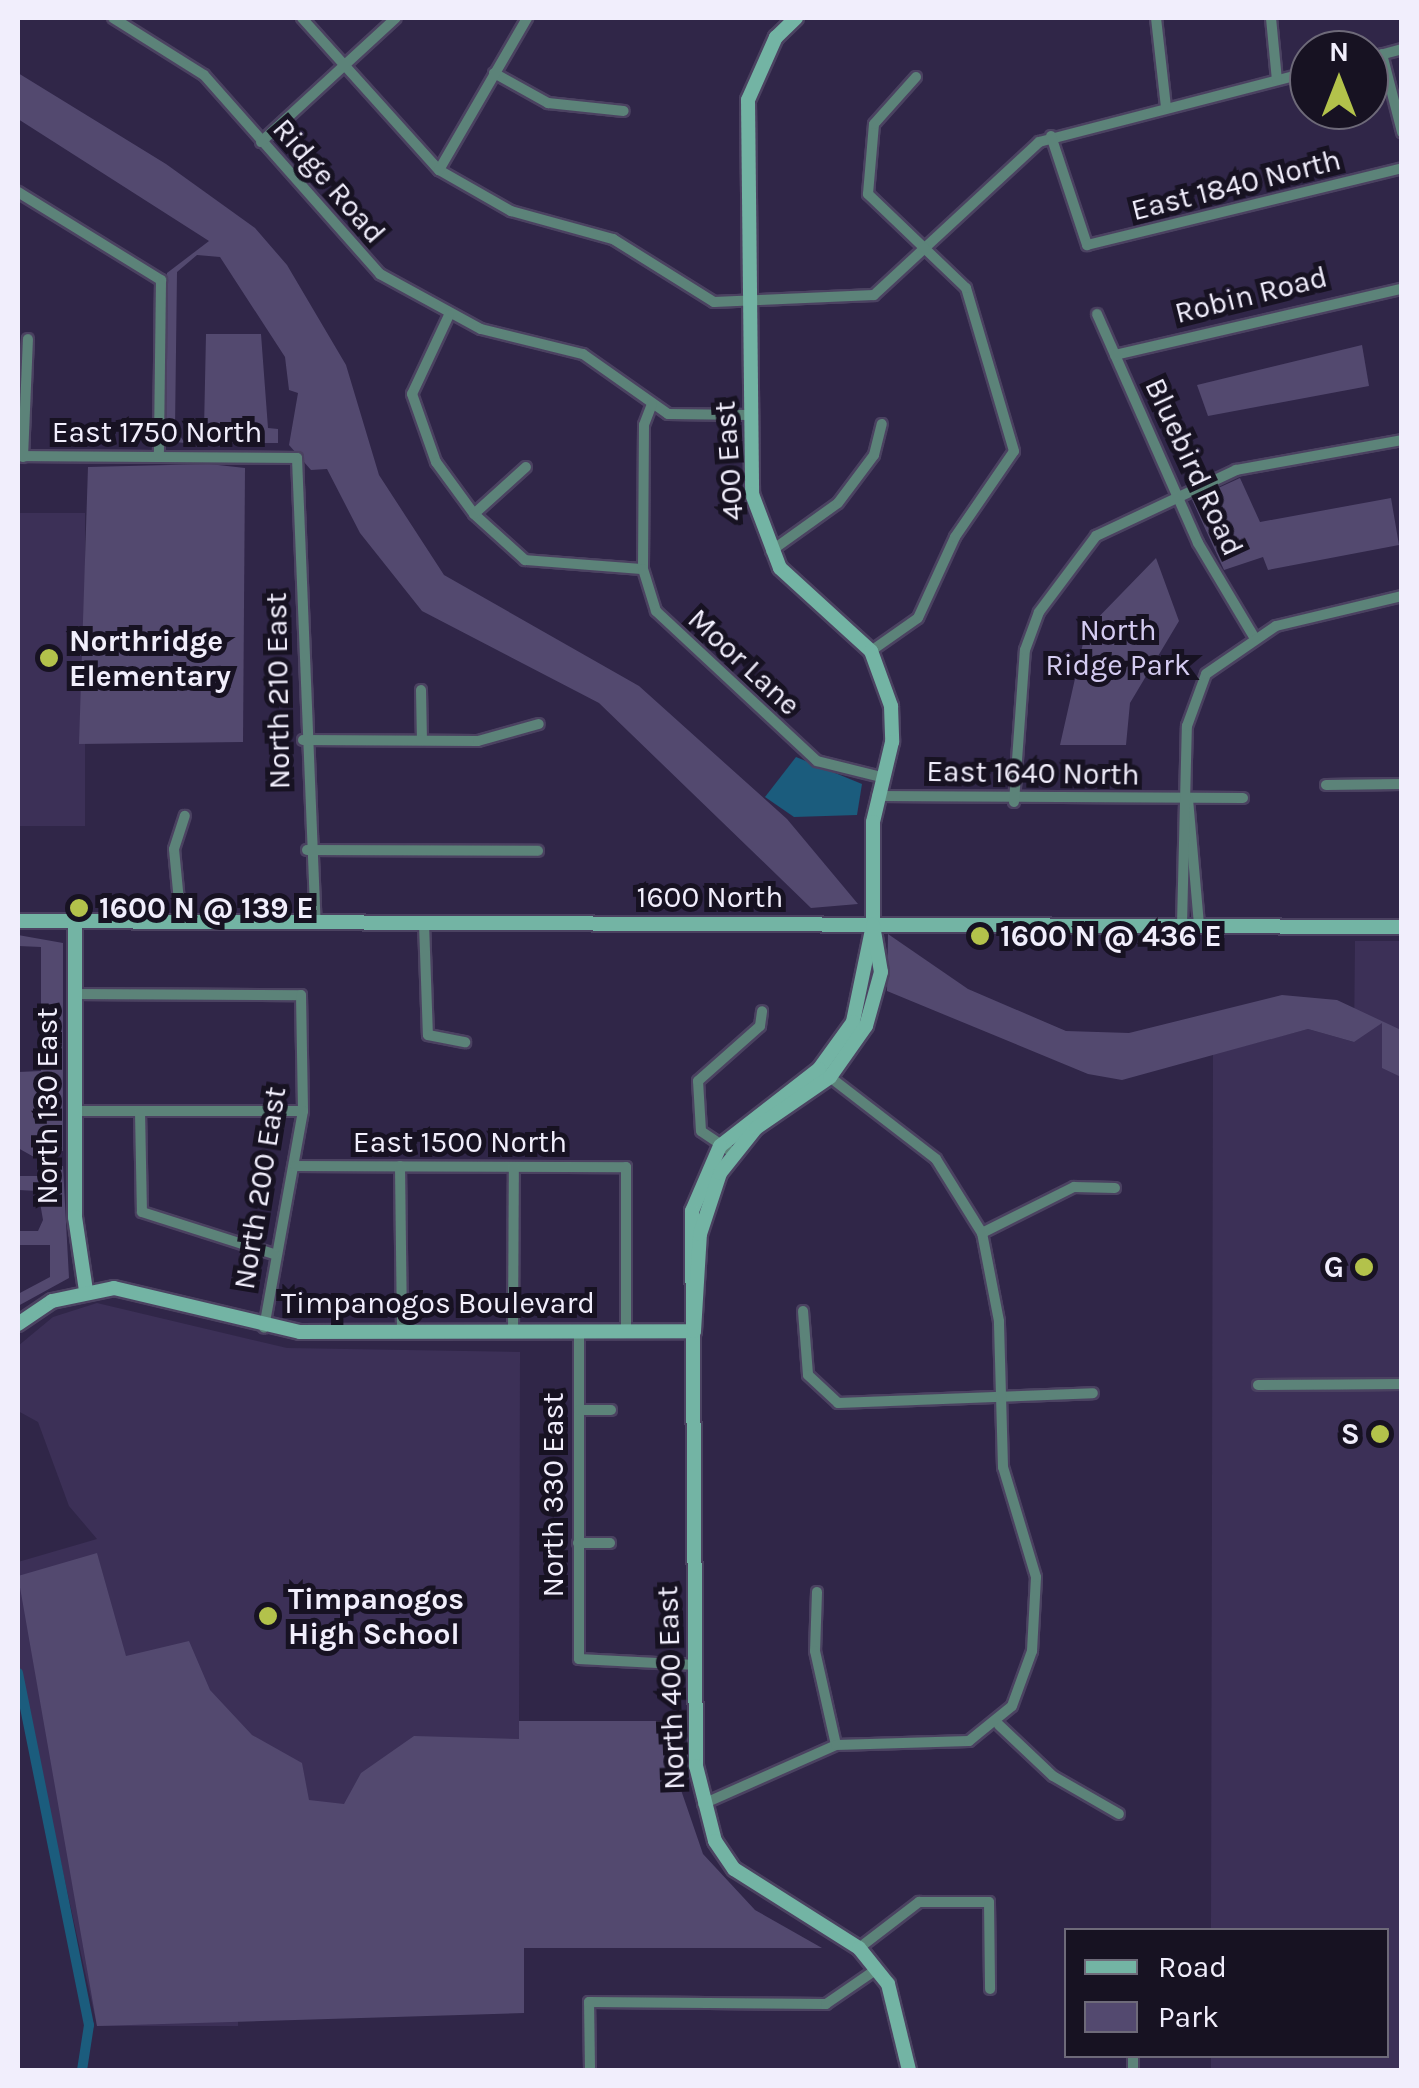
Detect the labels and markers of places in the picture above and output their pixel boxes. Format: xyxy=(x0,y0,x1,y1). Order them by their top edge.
place label: Northridge Elementary xyxy=(69,623,231,694)
marker: Northridge Elementary xyxy=(38,647,60,669)
place label: 1600 N @ 139 E xyxy=(99,890,314,926)
marker: 1600 N @ 139 E xyxy=(68,897,90,919)
place label: 1600 N @ 436 E xyxy=(1000,918,1222,954)
marker: 1600 N @ 436 E xyxy=(969,925,991,947)
place label: G xyxy=(1324,1249,1344,1285)
marker: G xyxy=(1353,1256,1375,1278)
place label: S xyxy=(1341,1416,1360,1452)
marker: S xyxy=(1369,1423,1391,1445)
place label: Timpanogos High School xyxy=(288,1581,464,1652)
marker: Timpanogos High School xyxy=(257,1605,279,1627)

